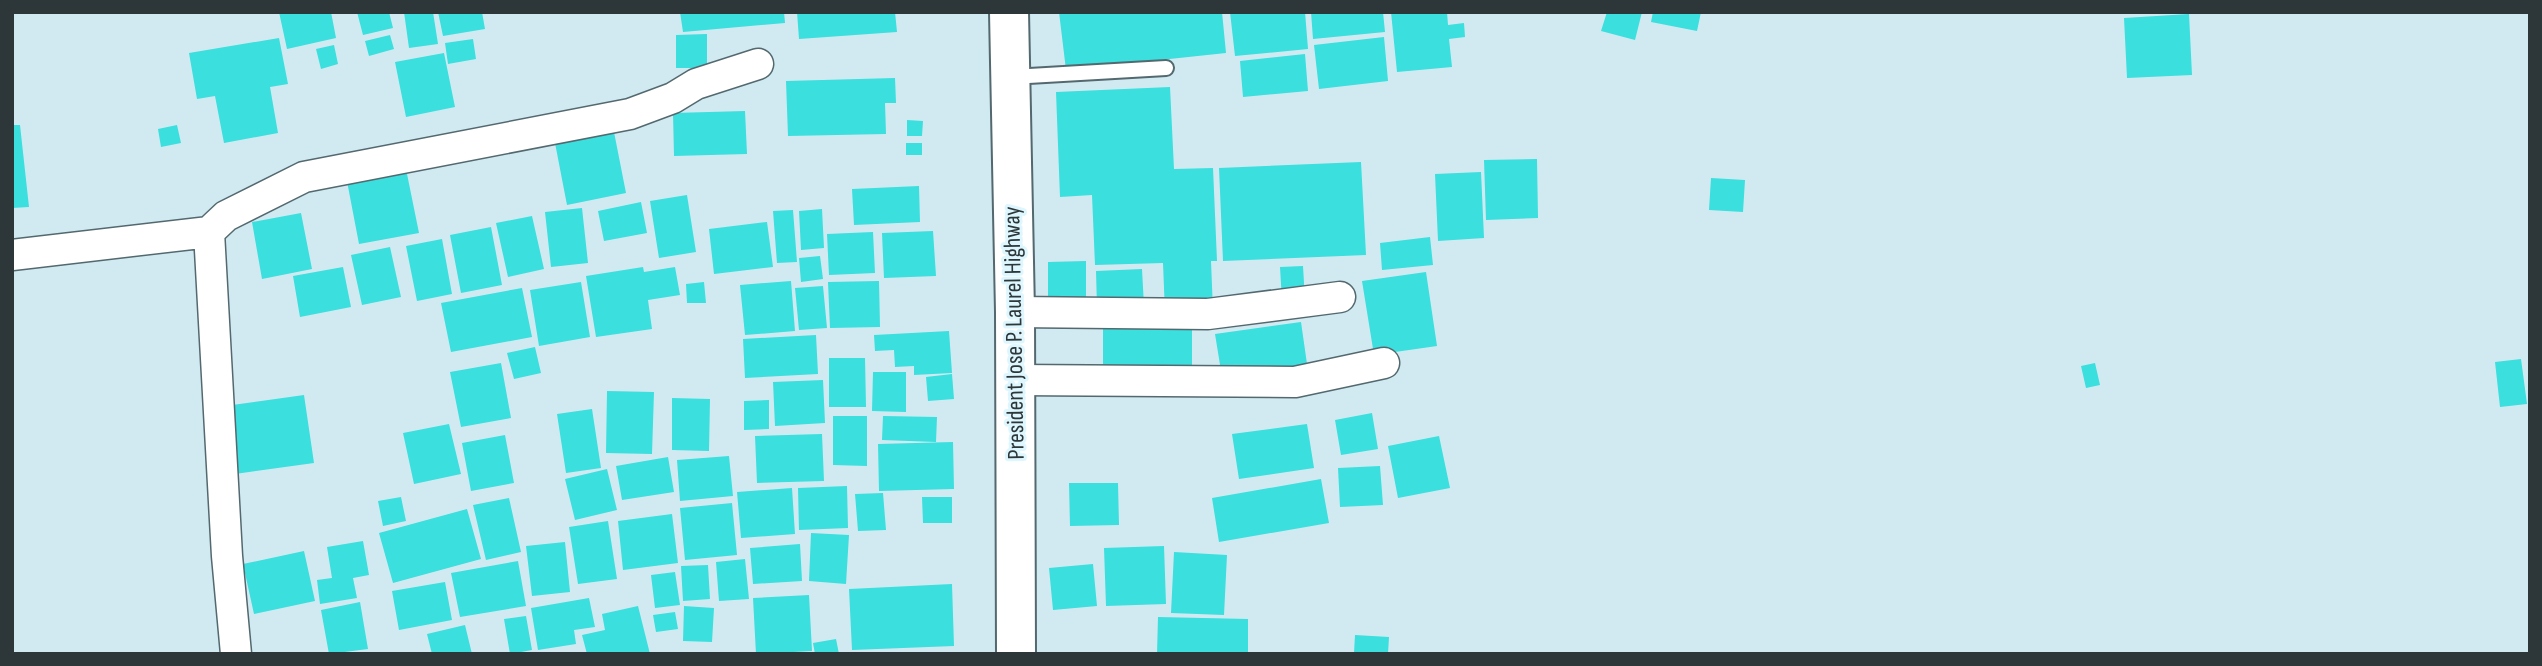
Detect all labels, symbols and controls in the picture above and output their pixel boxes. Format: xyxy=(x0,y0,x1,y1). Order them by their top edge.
street label: President Jose P. Laurel Highway xyxy=(997,206,1031,460)

